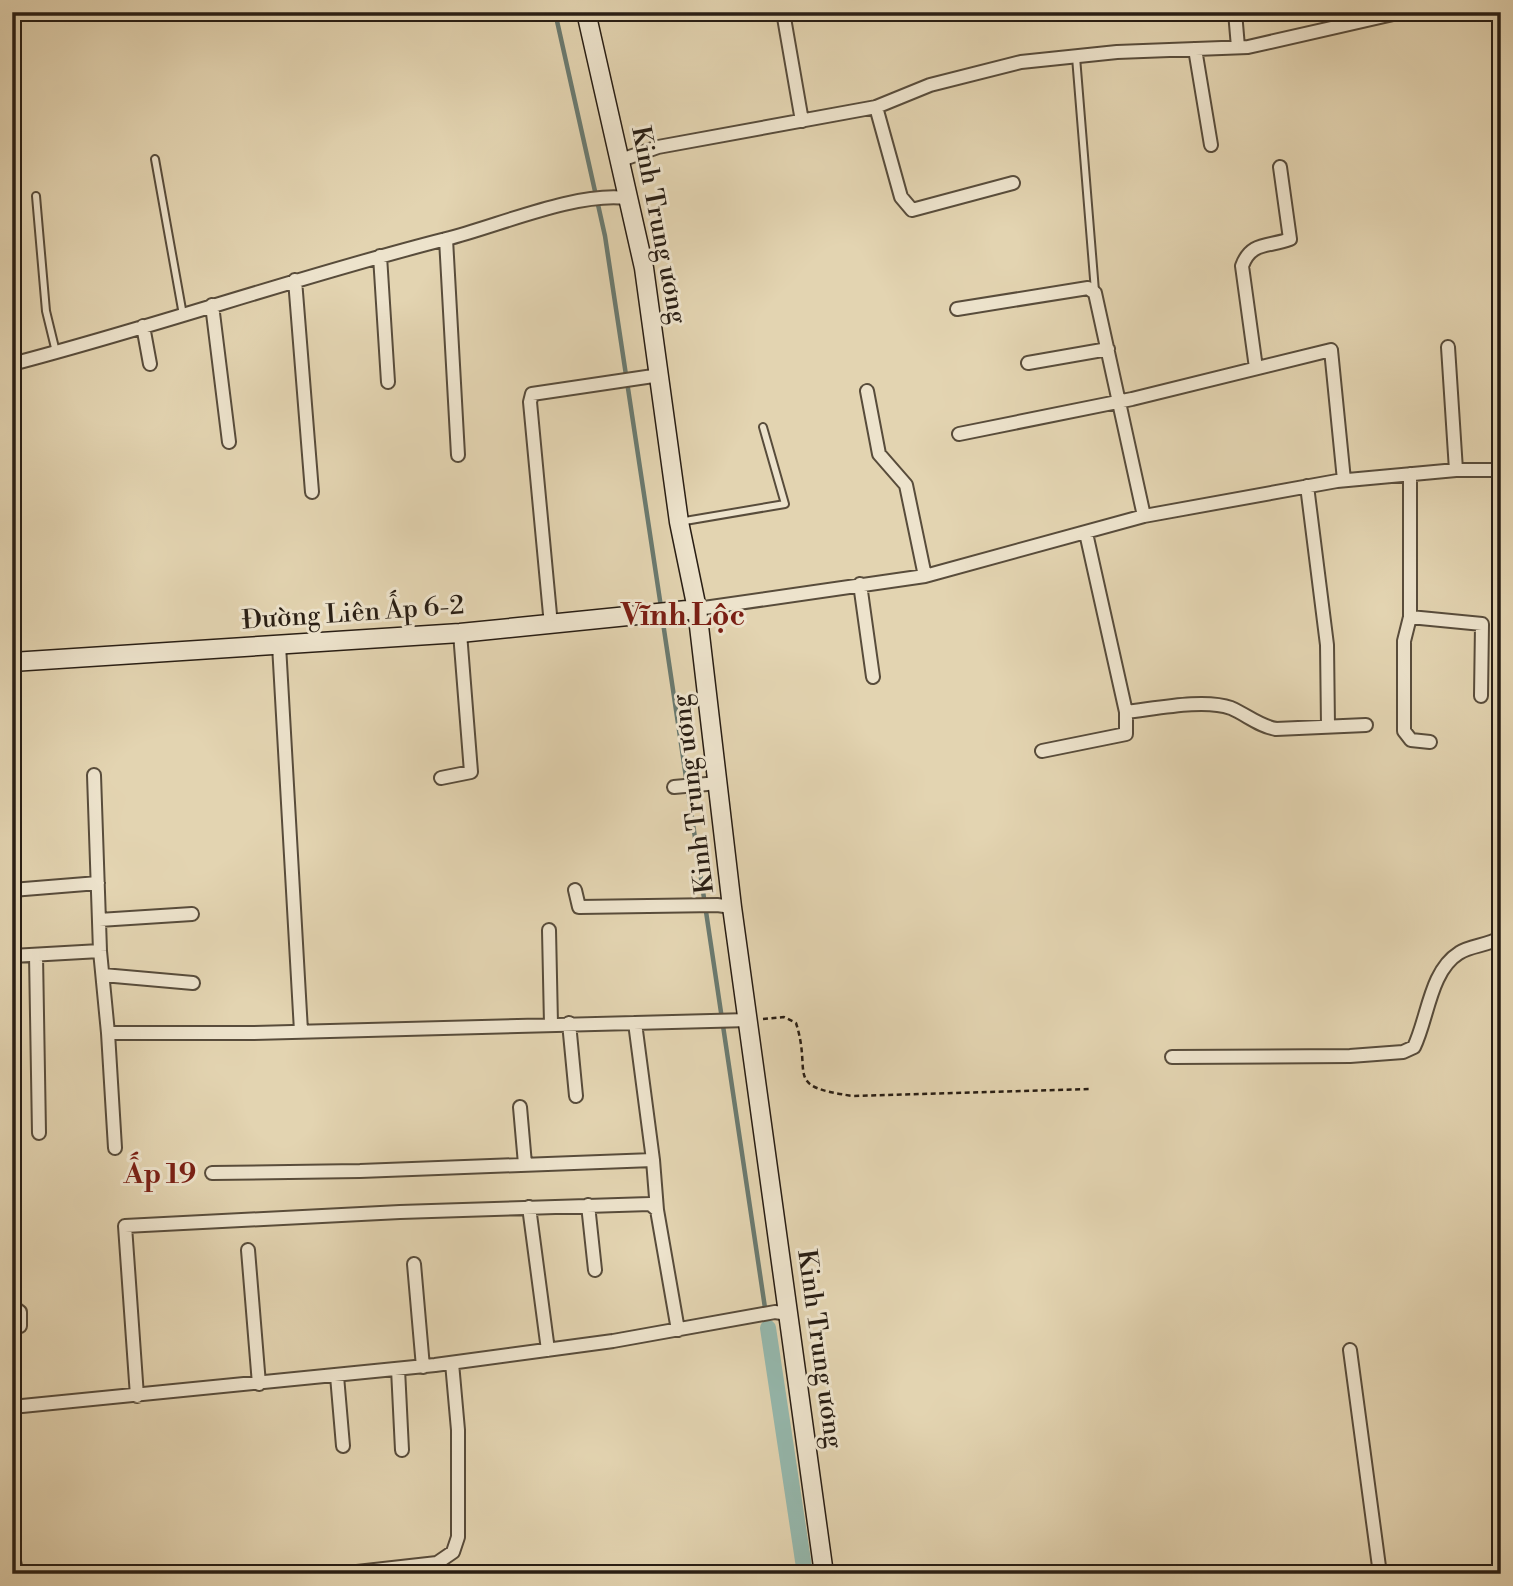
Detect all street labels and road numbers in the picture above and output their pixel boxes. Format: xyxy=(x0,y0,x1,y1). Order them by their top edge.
street label: Kinh Trung ương xyxy=(624,124,694,327)
street label: Đường Liên Ấp 6-2 xyxy=(240,584,465,637)
street label: Kinh Trung ương xyxy=(665,692,721,895)
street label: Kinh Trung ương xyxy=(790,1247,850,1451)

